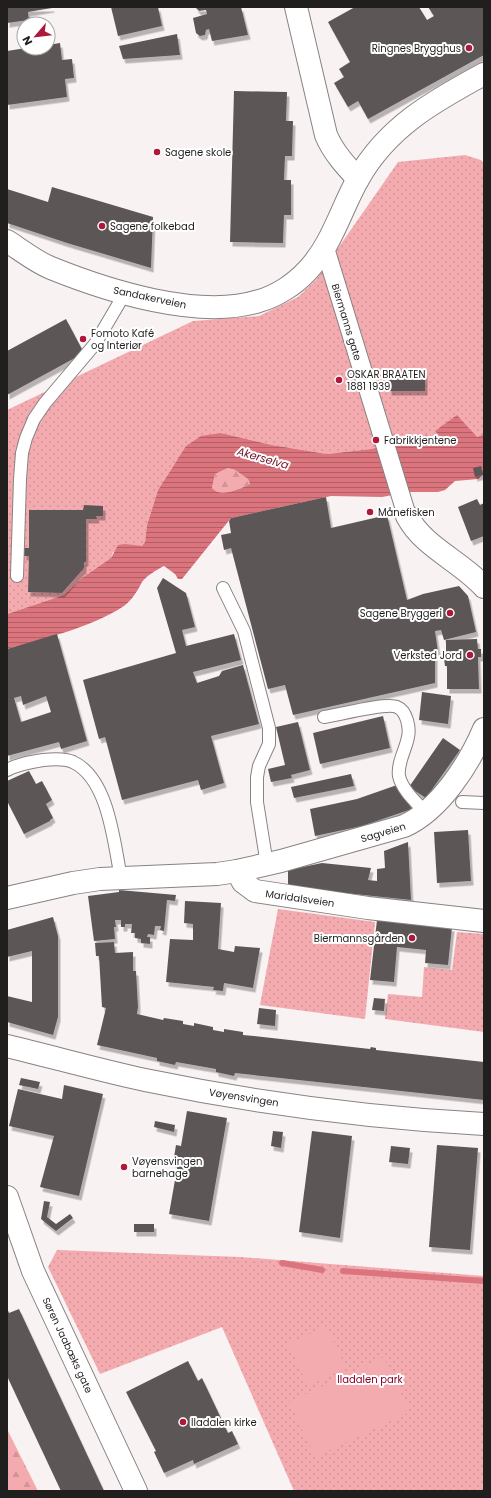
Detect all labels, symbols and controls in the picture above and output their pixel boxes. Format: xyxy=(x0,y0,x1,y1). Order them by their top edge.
north arrow xyxy=(16,16,56,56)
text: N xyxy=(18,33,36,48)
place label: Ringnes Brygghus xyxy=(372,41,461,56)
marker: Ringnes Brygghus xyxy=(464,43,474,53)
place label: Sagene skole xyxy=(165,145,231,160)
marker: Sagene skole xyxy=(152,147,162,157)
place label: Sagene folkebad xyxy=(110,219,195,234)
marker: Sagene folkebad xyxy=(97,221,107,231)
street label: Sandakerveien xyxy=(112,282,188,313)
street label: Biermanns gate xyxy=(328,282,365,362)
place label: Fomoto Kafé og Interiør xyxy=(91,326,154,353)
marker: Fomoto Kafé og Interiør xyxy=(78,334,88,344)
place label: OSKAR BRAATEN 1881 1939 xyxy=(347,367,425,394)
marker: OSKAR BRAATEN 1881 1939 xyxy=(334,375,344,385)
place label: Fabrikkjentene xyxy=(384,433,457,448)
marker: Fabrikkjentene xyxy=(371,435,381,445)
water label: Akerselva xyxy=(234,443,291,473)
place label: Månefisken xyxy=(378,505,435,520)
marker: Månefisken xyxy=(365,507,375,517)
place label: Sagene Bryggeri xyxy=(360,606,442,621)
marker: Sagene Bryggeri xyxy=(445,608,455,618)
place label: Verksted Jord xyxy=(393,648,462,663)
marker: Verksted Jord xyxy=(465,650,475,660)
street label: Sagveien xyxy=(359,819,407,846)
street label: Maridalsveien xyxy=(264,886,335,911)
place label: Biermannsgården xyxy=(314,931,404,946)
marker: Biermannsgården xyxy=(407,933,417,943)
street label: Vøyensvingen xyxy=(208,1085,280,1110)
place label: Vøyensvingen barnehage xyxy=(132,1154,202,1181)
marker: Vøyensvingen barnehage xyxy=(119,1162,129,1172)
street label: Søren Jaabæks gate xyxy=(39,1295,96,1396)
park label: Iladalen park xyxy=(337,1372,404,1387)
place label: Iladalen kirke xyxy=(191,1415,257,1430)
marker: Iladalen kirke xyxy=(178,1417,188,1427)

